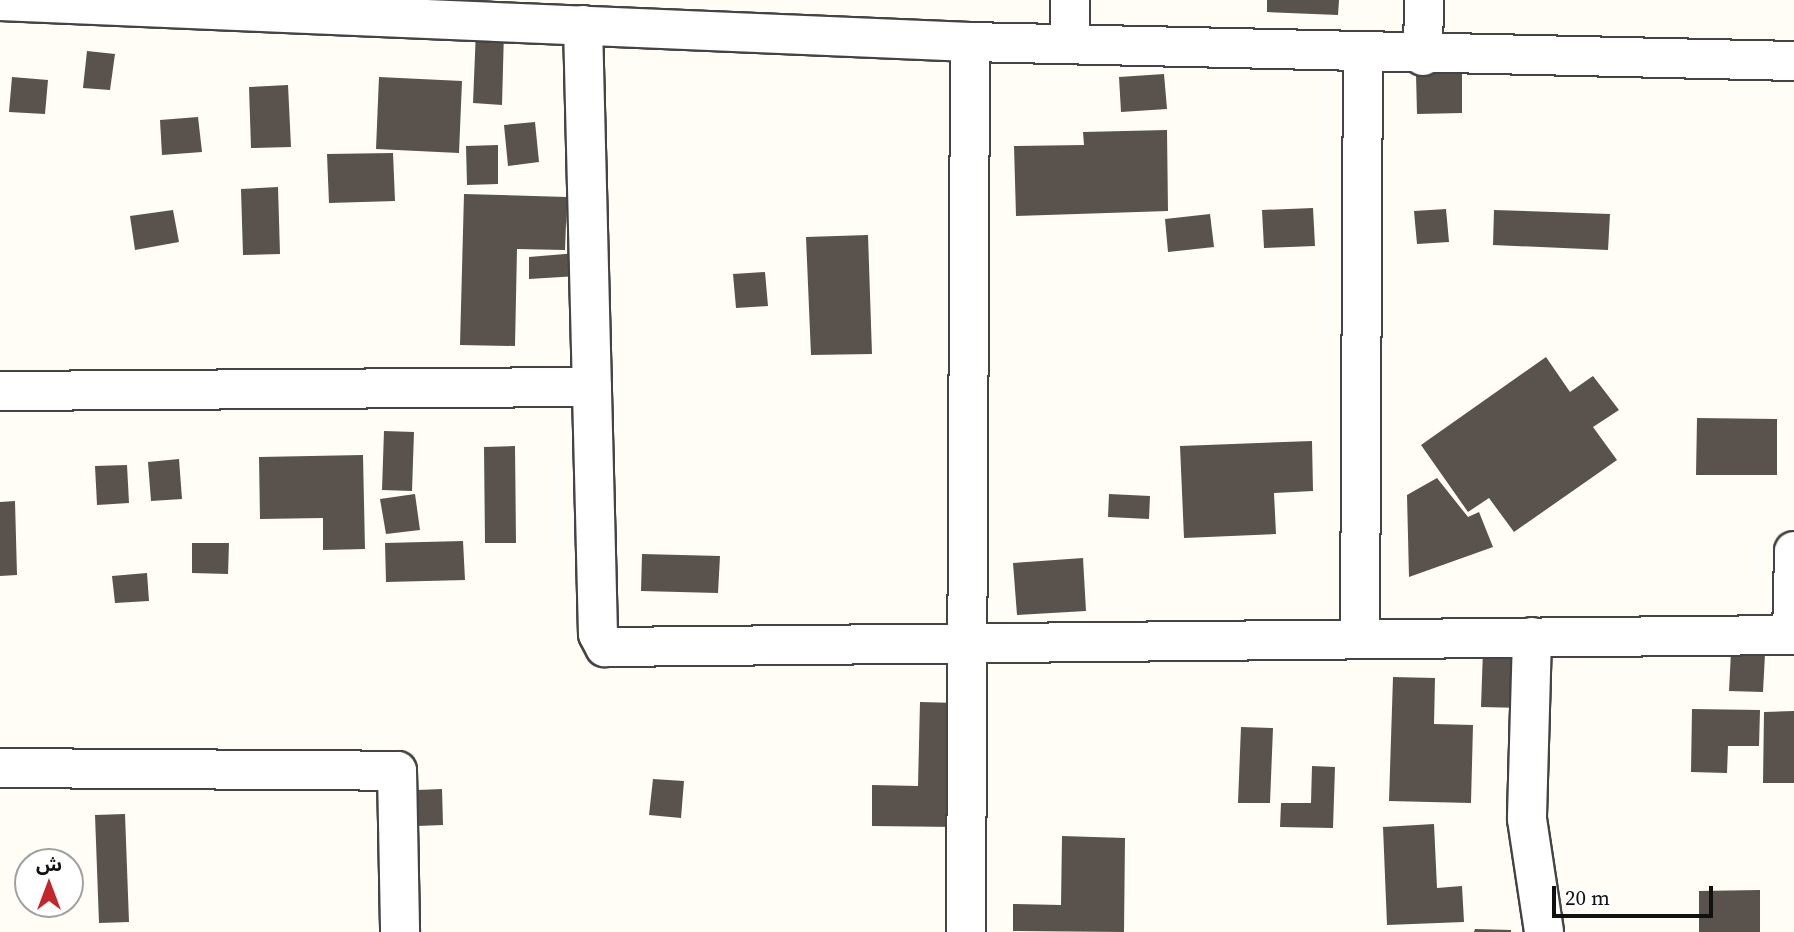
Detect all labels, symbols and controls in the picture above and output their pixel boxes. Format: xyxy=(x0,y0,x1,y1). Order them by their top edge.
north arrow xyxy=(14,848,84,918)
text: ش xyxy=(36,851,62,877)
scale bar xyxy=(1556,872,1717,916)
text: 20 m xyxy=(1565,883,1610,912)

